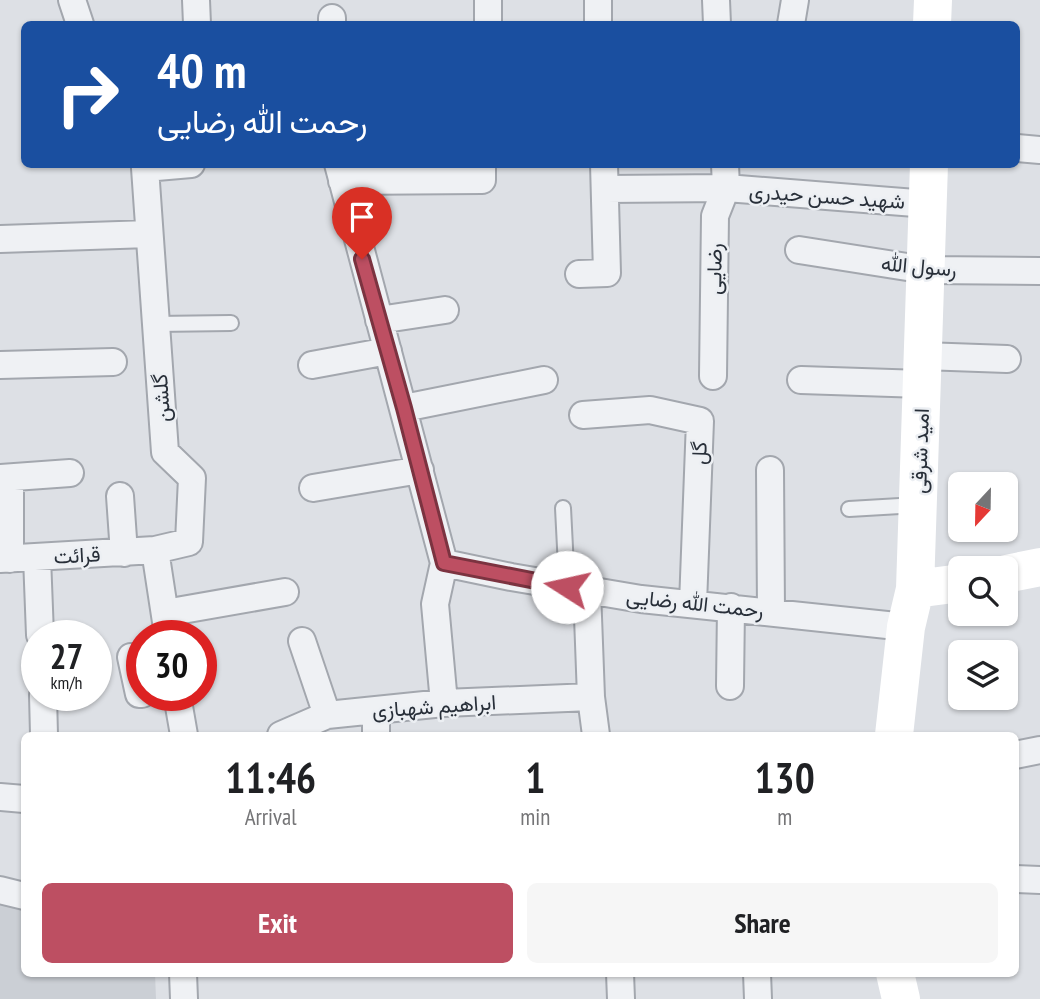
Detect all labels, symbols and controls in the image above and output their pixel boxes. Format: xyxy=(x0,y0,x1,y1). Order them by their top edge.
text: 40 m xyxy=(157,38,246,102)
icon: right xyxy=(42,49,133,140)
text: رحمت الله رضایی xyxy=(157,100,368,142)
street label: شهید حسن حیدری xyxy=(748,177,906,215)
pin xyxy=(332,187,392,259)
icon: arrive xyxy=(343,198,381,236)
street label: رضایی xyxy=(700,243,728,295)
street label: رسول الله xyxy=(880,249,958,283)
street label: گلشن xyxy=(146,373,176,423)
street label: امید شرقی xyxy=(905,408,935,494)
street label: گل xyxy=(685,441,713,465)
north arrow xyxy=(948,472,1018,542)
map controls xyxy=(948,472,1018,710)
street label: قرائت xyxy=(53,540,101,570)
position arrow xyxy=(530,550,604,624)
button: search xyxy=(948,556,1018,626)
street label: رحمت الله رضایی xyxy=(625,582,765,624)
speed limit sign: 30 xyxy=(126,620,217,711)
text: 27 xyxy=(50,633,83,679)
button: layers xyxy=(948,640,1018,710)
text: km/h xyxy=(51,671,82,694)
street label: ابراهیم شهبازی xyxy=(371,688,497,725)
text: 11:46 xyxy=(225,750,316,805)
text: 1 xyxy=(525,750,545,805)
text: 130 xyxy=(755,750,815,805)
text: Arrival xyxy=(245,802,297,831)
text: min xyxy=(520,802,550,831)
text: m xyxy=(777,802,792,831)
button: Exit xyxy=(42,883,513,963)
button: Share xyxy=(527,883,998,963)

